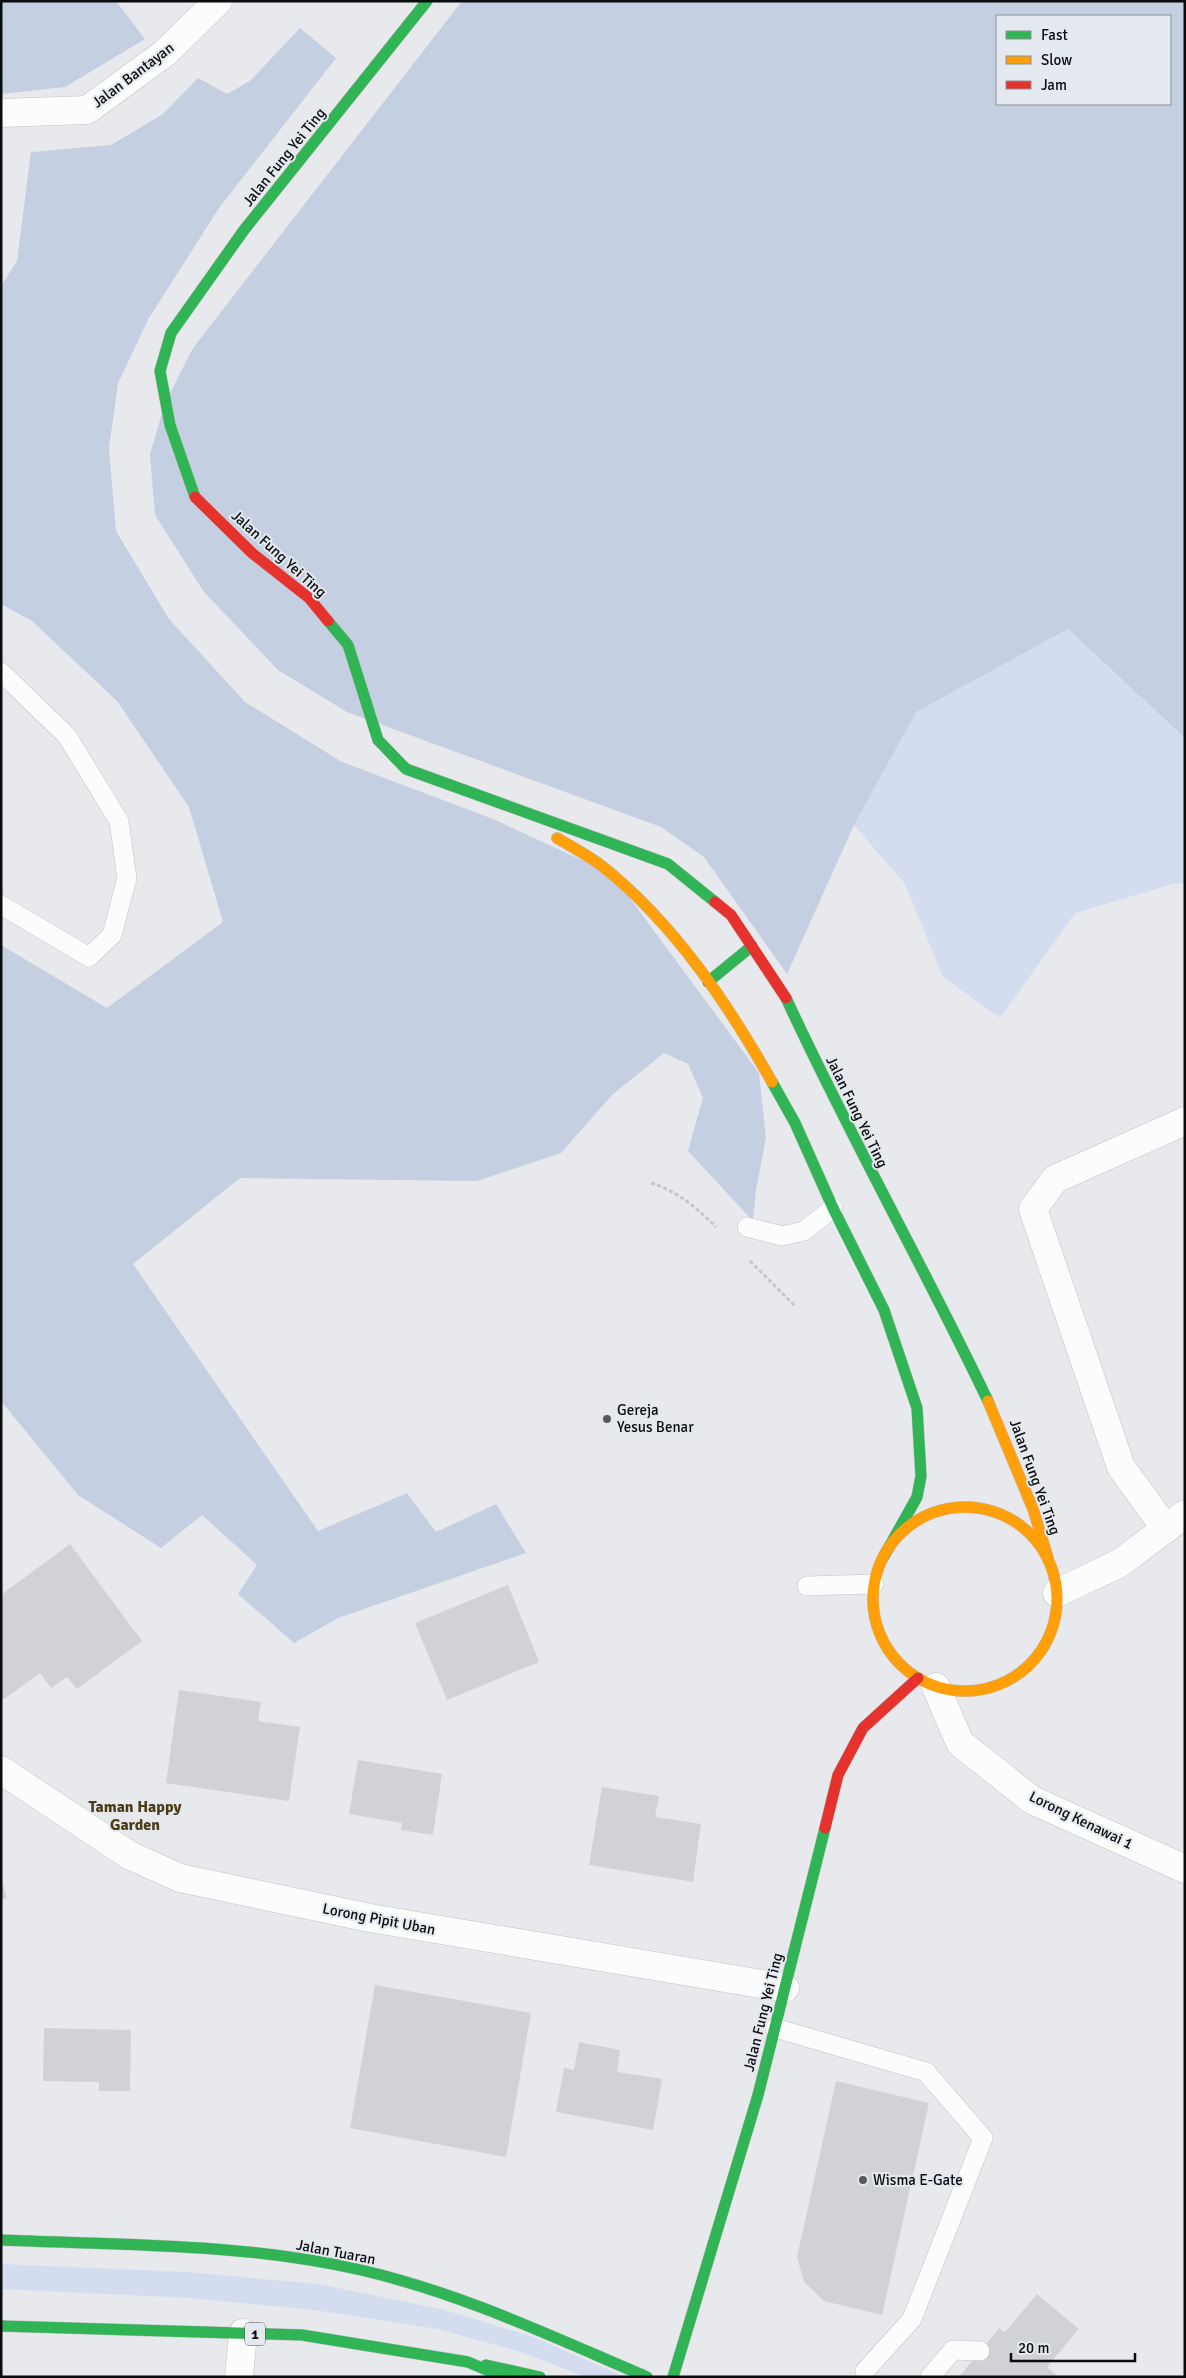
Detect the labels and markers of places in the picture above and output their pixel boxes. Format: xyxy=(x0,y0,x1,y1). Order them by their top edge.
place label: Gereja Yesus Benar xyxy=(617,1401,694,1436)
marker: Gereja Yesus Benar xyxy=(601,1413,613,1425)
place label: Wisma E-Gate xyxy=(873,2171,963,2189)
marker: Wisma E-Gate xyxy=(857,2174,869,2186)

